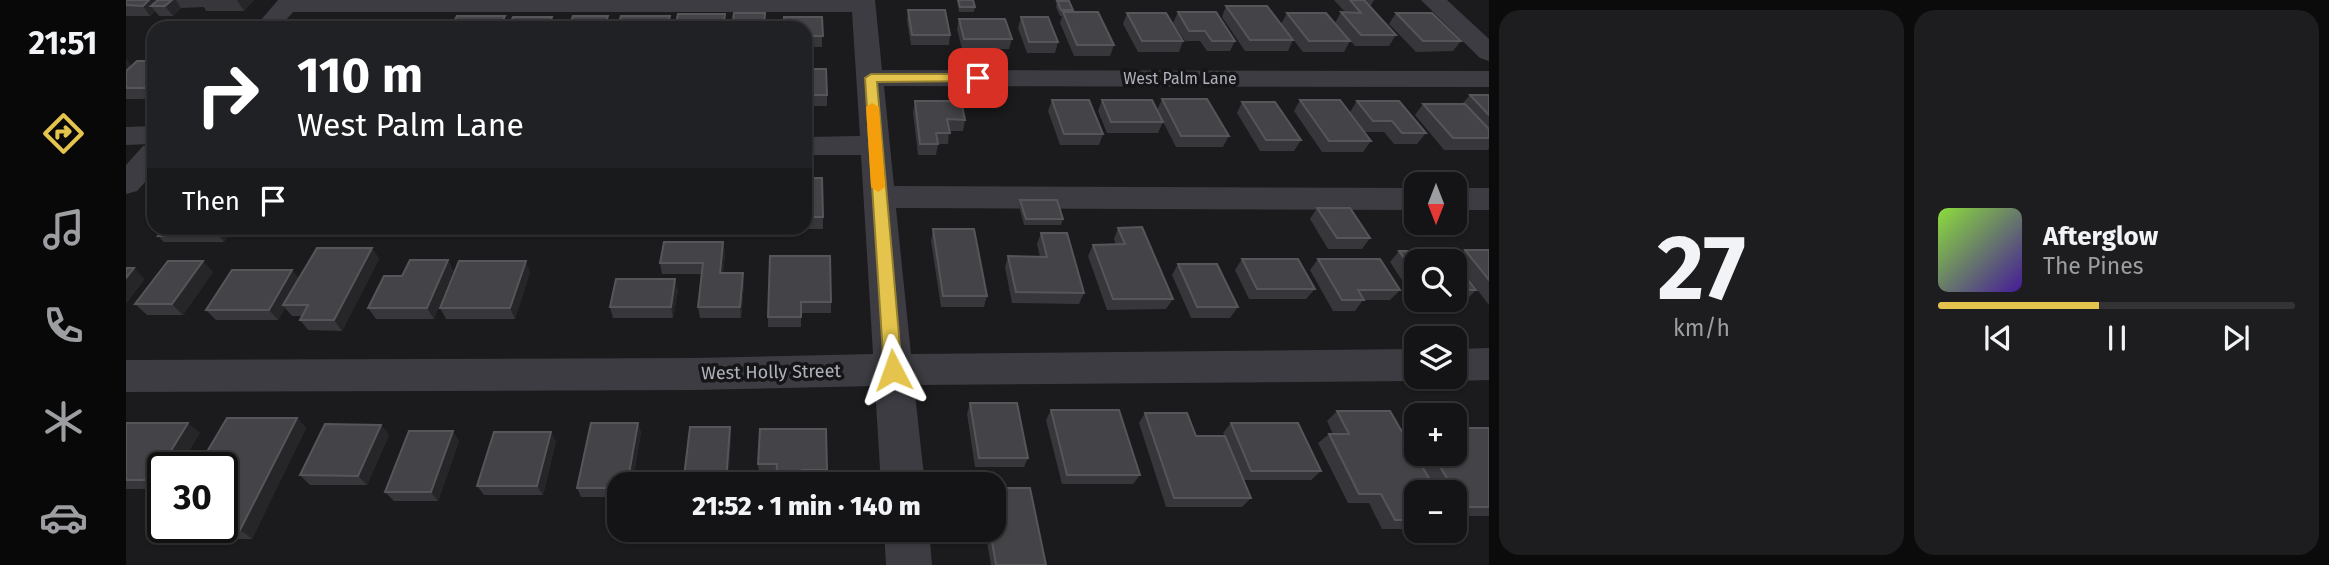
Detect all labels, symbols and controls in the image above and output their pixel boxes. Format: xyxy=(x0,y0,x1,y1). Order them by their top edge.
text: 21:51 xyxy=(29,24,97,62)
text: 110 m xyxy=(297,46,423,105)
pin xyxy=(948,48,1008,108)
icon: right xyxy=(182,49,273,140)
icon: arrive xyxy=(959,59,997,97)
street label: West Palm Lane xyxy=(1123,69,1237,88)
text: West Palm Lane xyxy=(297,106,524,144)
icon: directions xyxy=(39,109,88,158)
north arrow xyxy=(1404,172,1466,234)
map controls xyxy=(1404,172,1467,543)
icon: arrive xyxy=(254,182,292,220)
text: Then xyxy=(182,186,240,217)
icon: music xyxy=(39,205,88,254)
text: 27 xyxy=(1657,214,1746,323)
text: Afterglow xyxy=(2043,221,2158,252)
button: search xyxy=(1404,249,1467,312)
text: The Pines xyxy=(2043,252,2144,280)
icon: phone xyxy=(39,301,88,350)
text: km/h xyxy=(1673,314,1730,342)
icon: previous xyxy=(1979,319,2017,357)
icon: pause xyxy=(2098,319,2136,357)
icon: next xyxy=(2217,319,2255,357)
button: layers xyxy=(1404,326,1467,389)
position arrow xyxy=(856,333,930,407)
street label: West Holly Street xyxy=(701,360,842,384)
icon: climate xyxy=(39,397,88,446)
button: + xyxy=(1404,403,1467,466)
speed limit sign: 30 xyxy=(147,452,238,543)
button: − xyxy=(1404,480,1467,543)
text: 21:52 · 1 min · 140 m xyxy=(692,491,921,522)
icon: car xyxy=(39,493,88,542)

